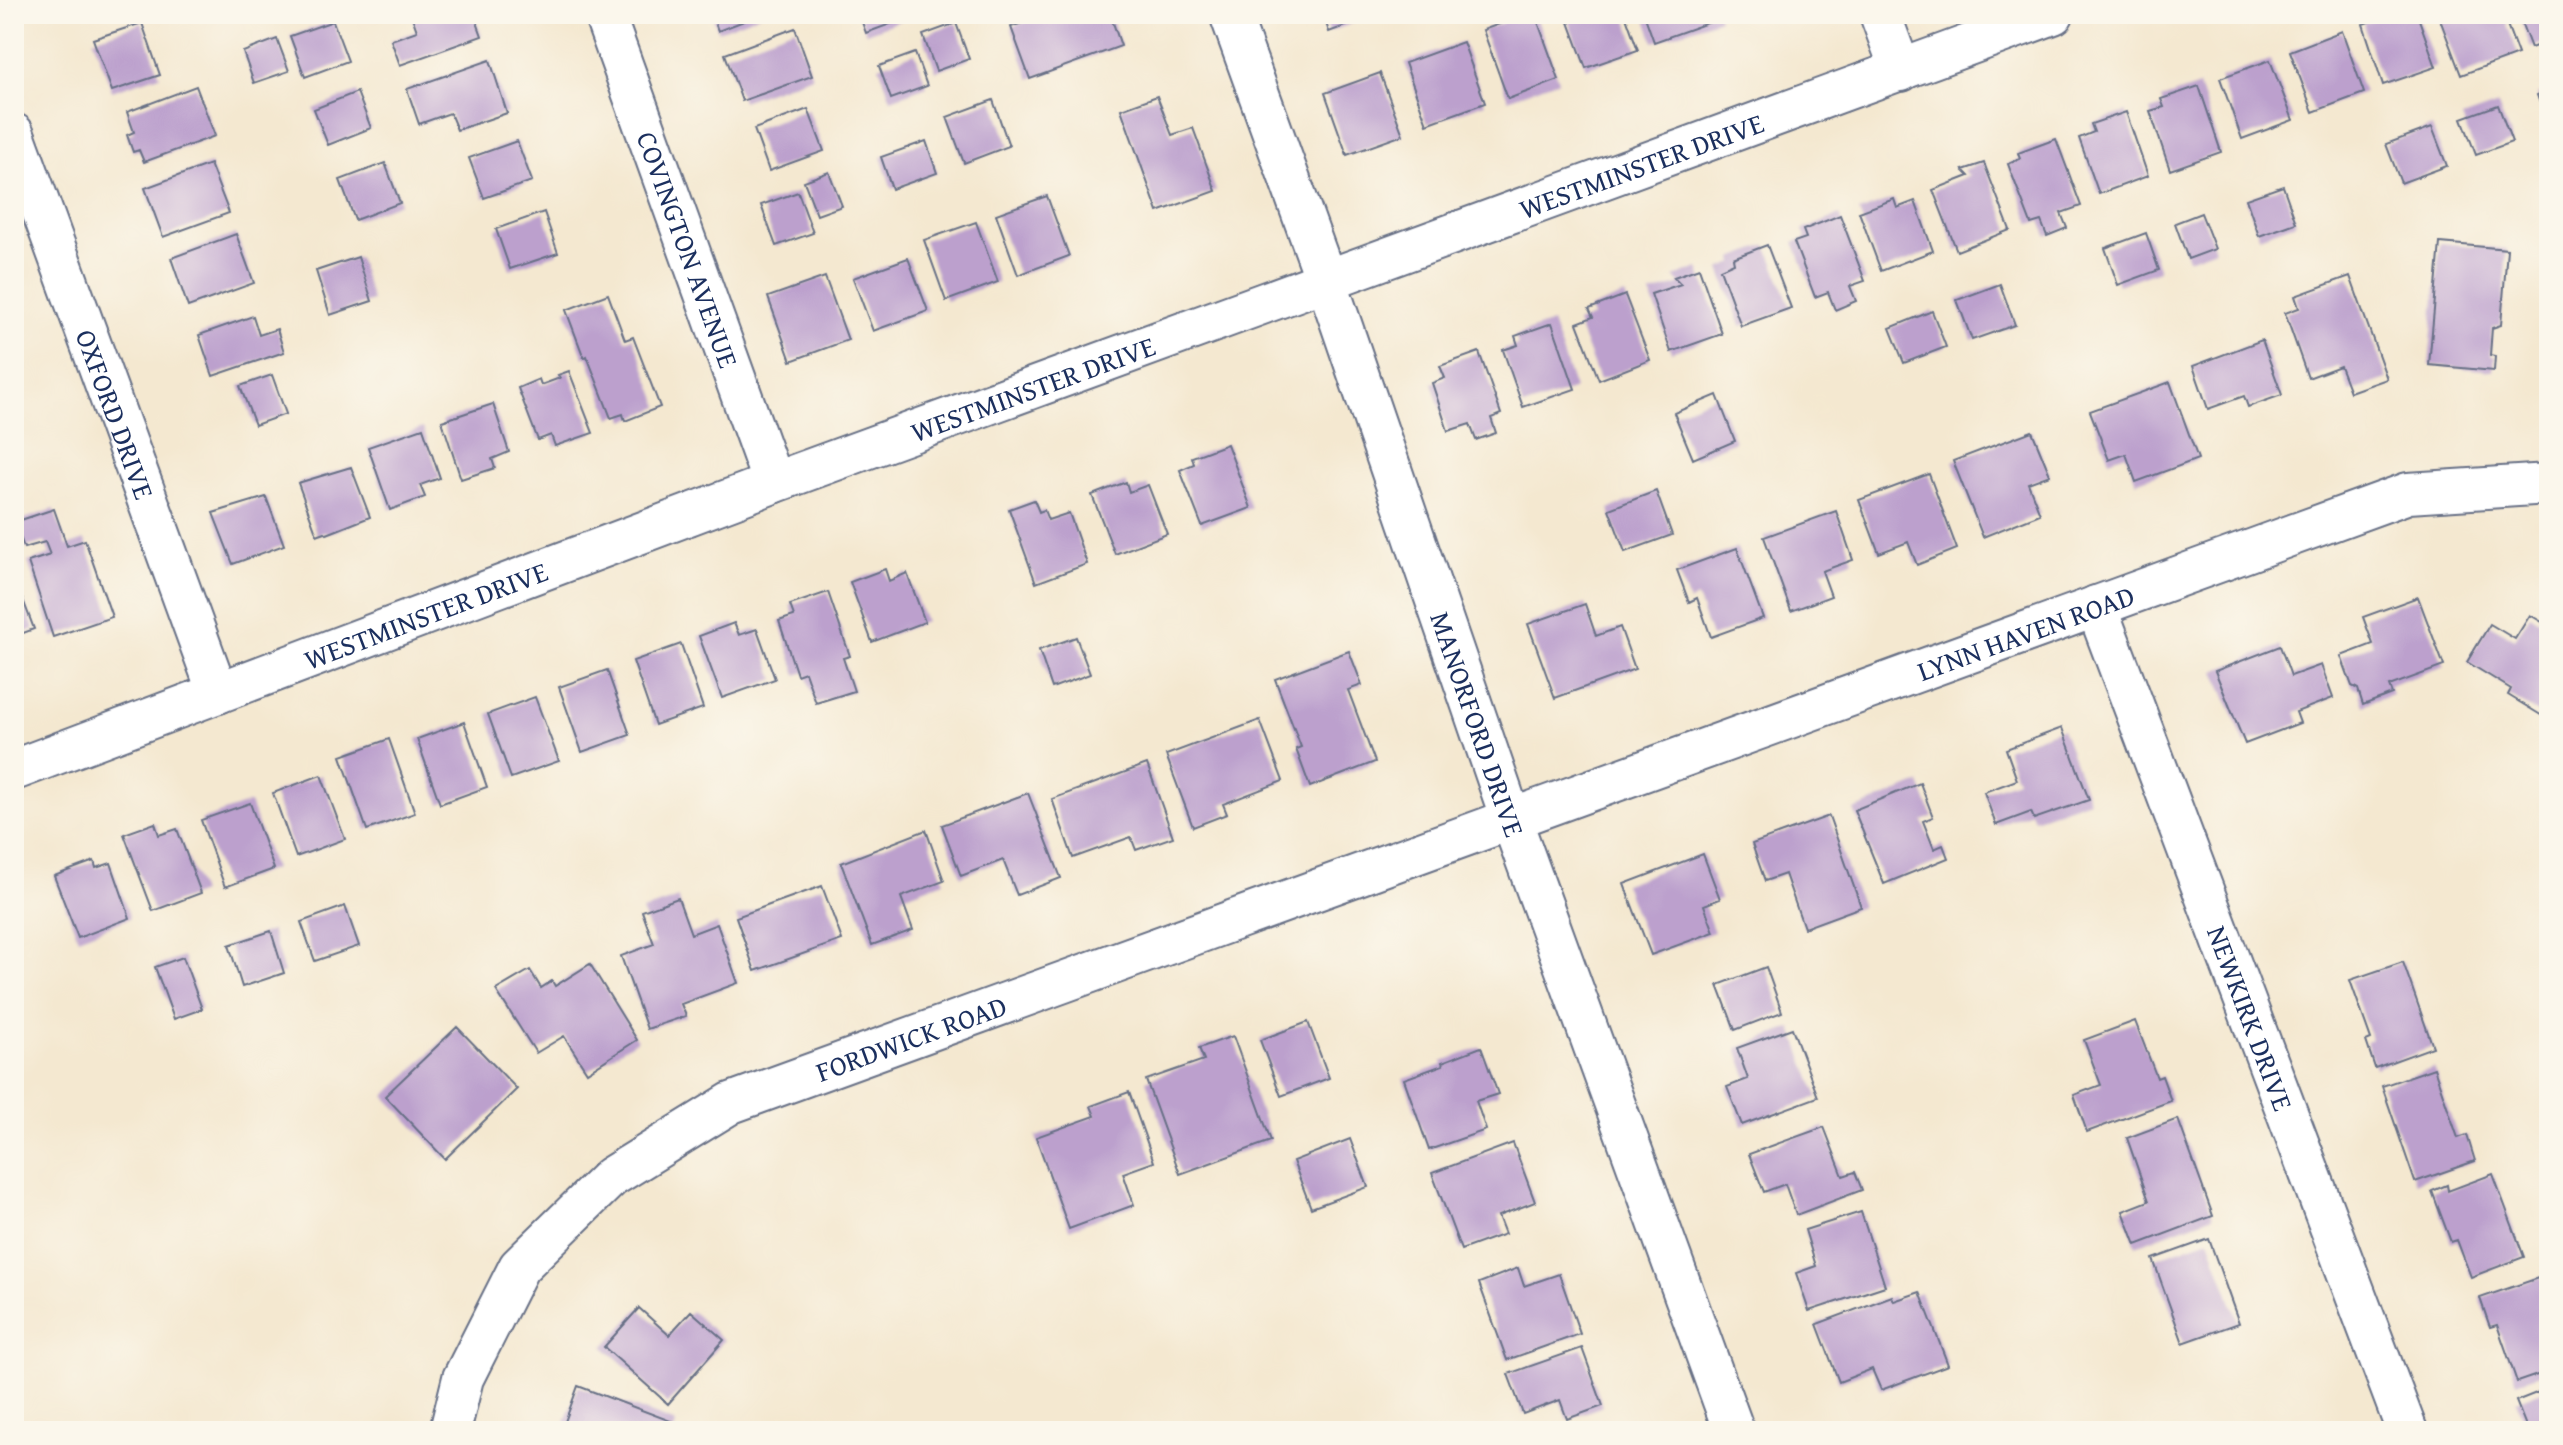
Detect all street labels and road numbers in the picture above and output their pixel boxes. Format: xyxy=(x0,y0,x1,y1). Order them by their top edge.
street label: WESTMINSTER DRIVE xyxy=(1513,101,1769,228)
street label: COVINGTON AVENUE xyxy=(627,125,750,373)
street label: OXFORD DRIVE xyxy=(66,323,166,505)
street label: WESTMINSTER DRIVE xyxy=(905,324,1161,451)
street label: WESTMINSTER DRIVE xyxy=(298,550,553,679)
street label: LYNN HAVEN ROAD xyxy=(1911,574,2140,690)
street label: MANORFORD DRIVE xyxy=(1421,606,1536,842)
street label: NEWKIRK DRIVE xyxy=(2198,919,2305,1116)
street label: FORDWICK ROAD xyxy=(810,984,1012,1091)

